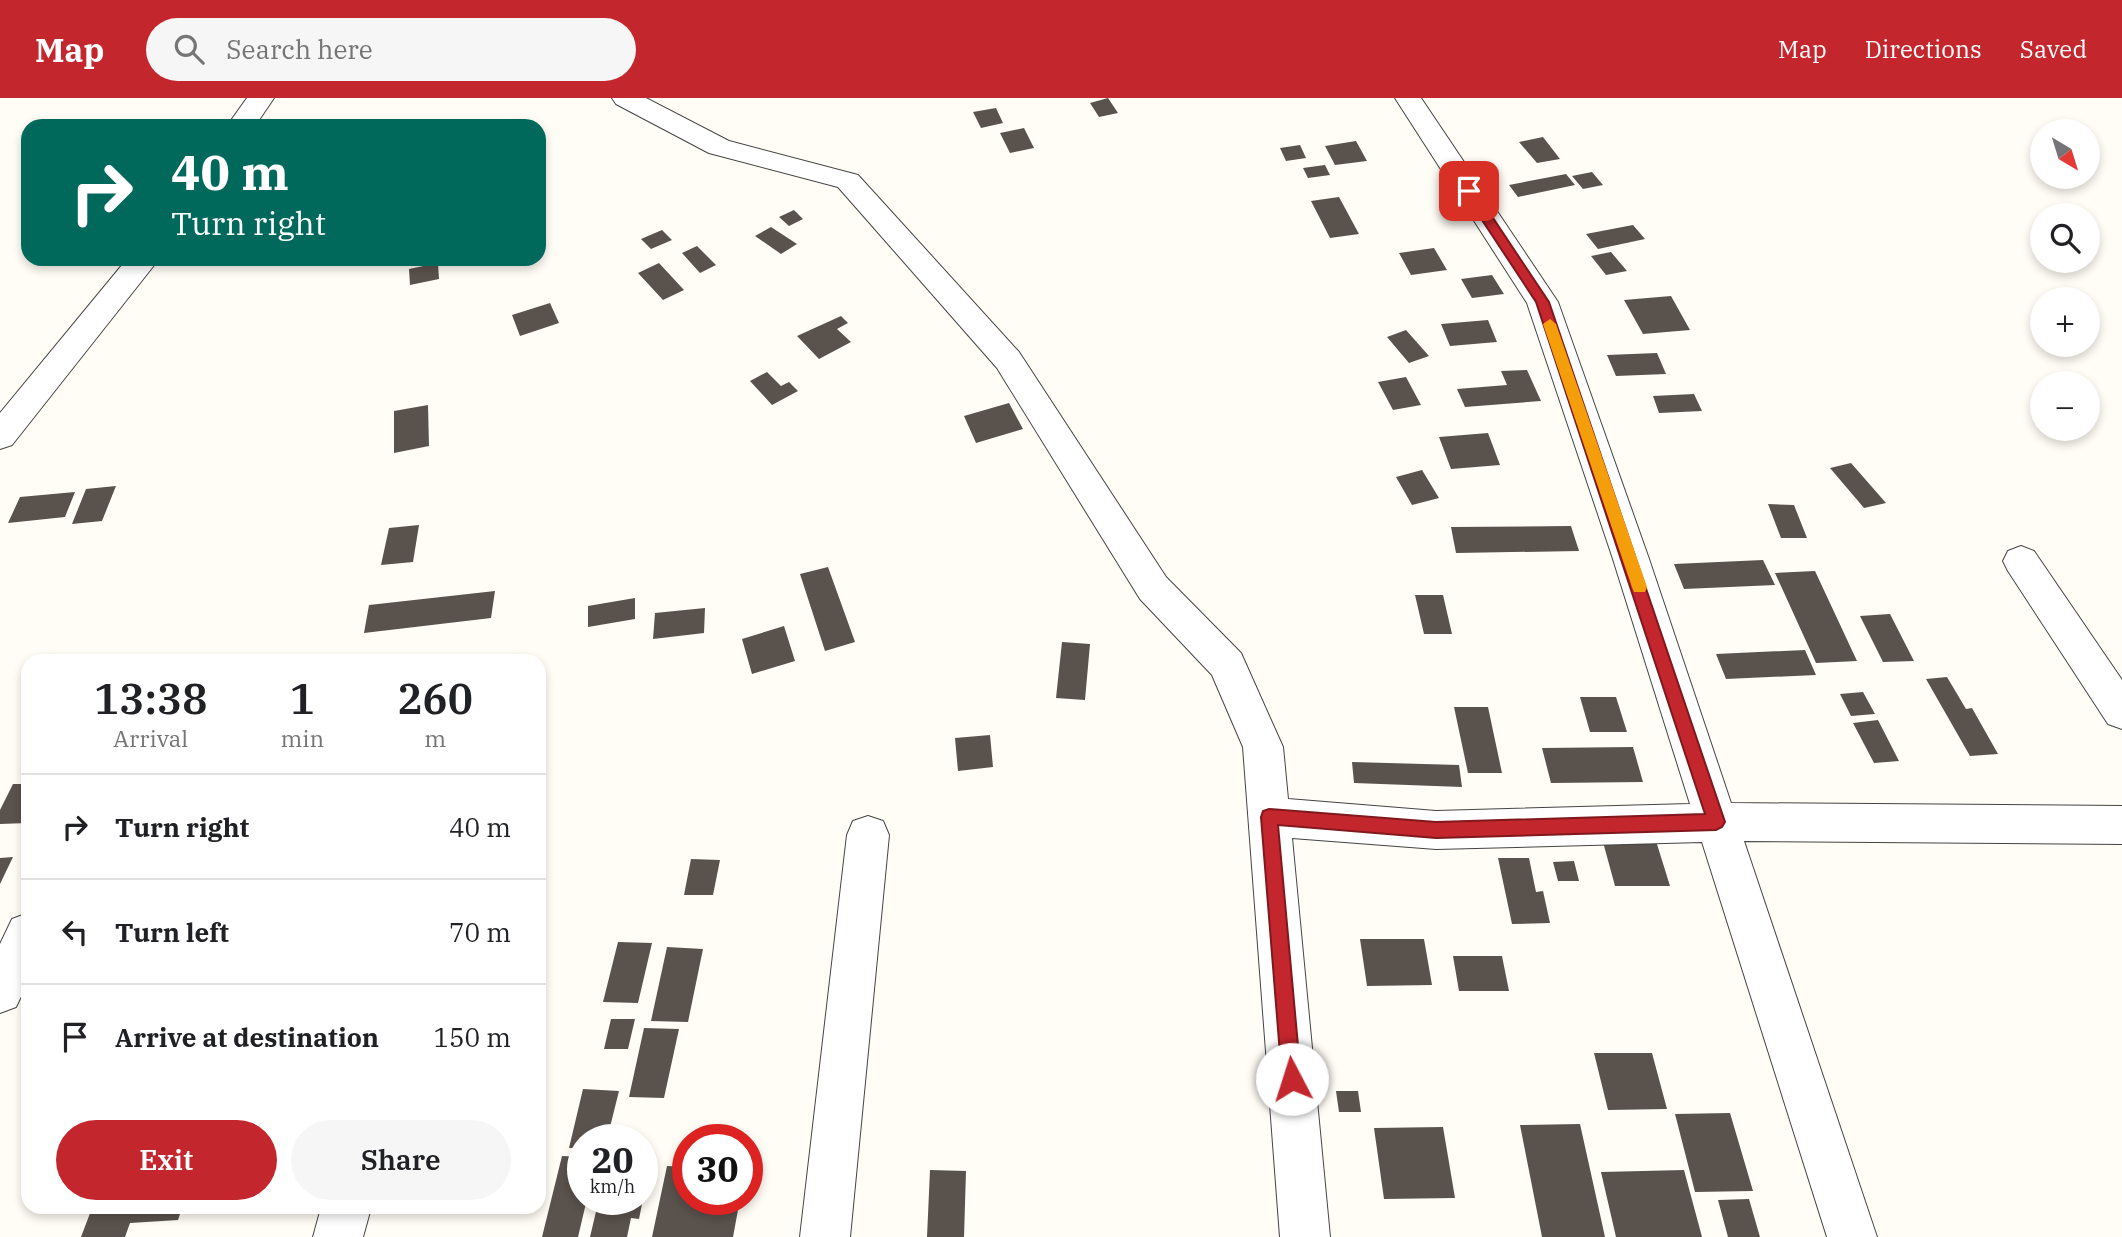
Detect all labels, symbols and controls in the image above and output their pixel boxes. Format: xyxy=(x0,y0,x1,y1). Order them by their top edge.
search box xyxy=(146,18,636,81)
text: Map xyxy=(35,28,104,71)
icon: search xyxy=(170,30,208,68)
text: Search here xyxy=(226,32,373,66)
text: Map xyxy=(1778,33,1827,65)
text: Directions xyxy=(1865,33,1982,65)
text: Saved xyxy=(2020,33,2087,65)
north arrow xyxy=(2030,119,2100,189)
map controls xyxy=(2030,119,2100,441)
text: 40 m xyxy=(171,140,289,203)
icon: right xyxy=(56,147,147,238)
pin xyxy=(1439,161,1499,221)
icon: arrive xyxy=(1450,172,1488,210)
text: Turn right xyxy=(171,202,326,244)
button: search xyxy=(2030,203,2100,273)
button: + xyxy=(2030,287,2100,357)
button: − xyxy=(2030,371,2100,441)
text: 13:38 xyxy=(94,671,207,726)
text: 1 xyxy=(290,671,315,726)
text: 260 xyxy=(397,671,473,726)
text: Arrival xyxy=(113,723,188,753)
text: min xyxy=(280,723,324,753)
text: m xyxy=(424,723,446,753)
icon: right xyxy=(56,808,94,846)
text: Turn right xyxy=(115,810,249,844)
text: 40 m xyxy=(449,810,511,844)
icon: left xyxy=(56,913,94,951)
text: Turn left xyxy=(115,915,229,949)
text: 70 m xyxy=(449,915,511,949)
icon: arrive xyxy=(56,1018,94,1056)
text: Arrive at destination xyxy=(115,1020,379,1054)
text: 150 m xyxy=(433,1020,511,1054)
position arrow xyxy=(1255,1042,1329,1116)
button: Exit xyxy=(56,1120,277,1200)
button: Share xyxy=(291,1120,511,1200)
speed limit sign: 30 xyxy=(672,1124,763,1215)
text: 20 xyxy=(591,1137,634,1183)
text: km/h xyxy=(590,1175,635,1198)

